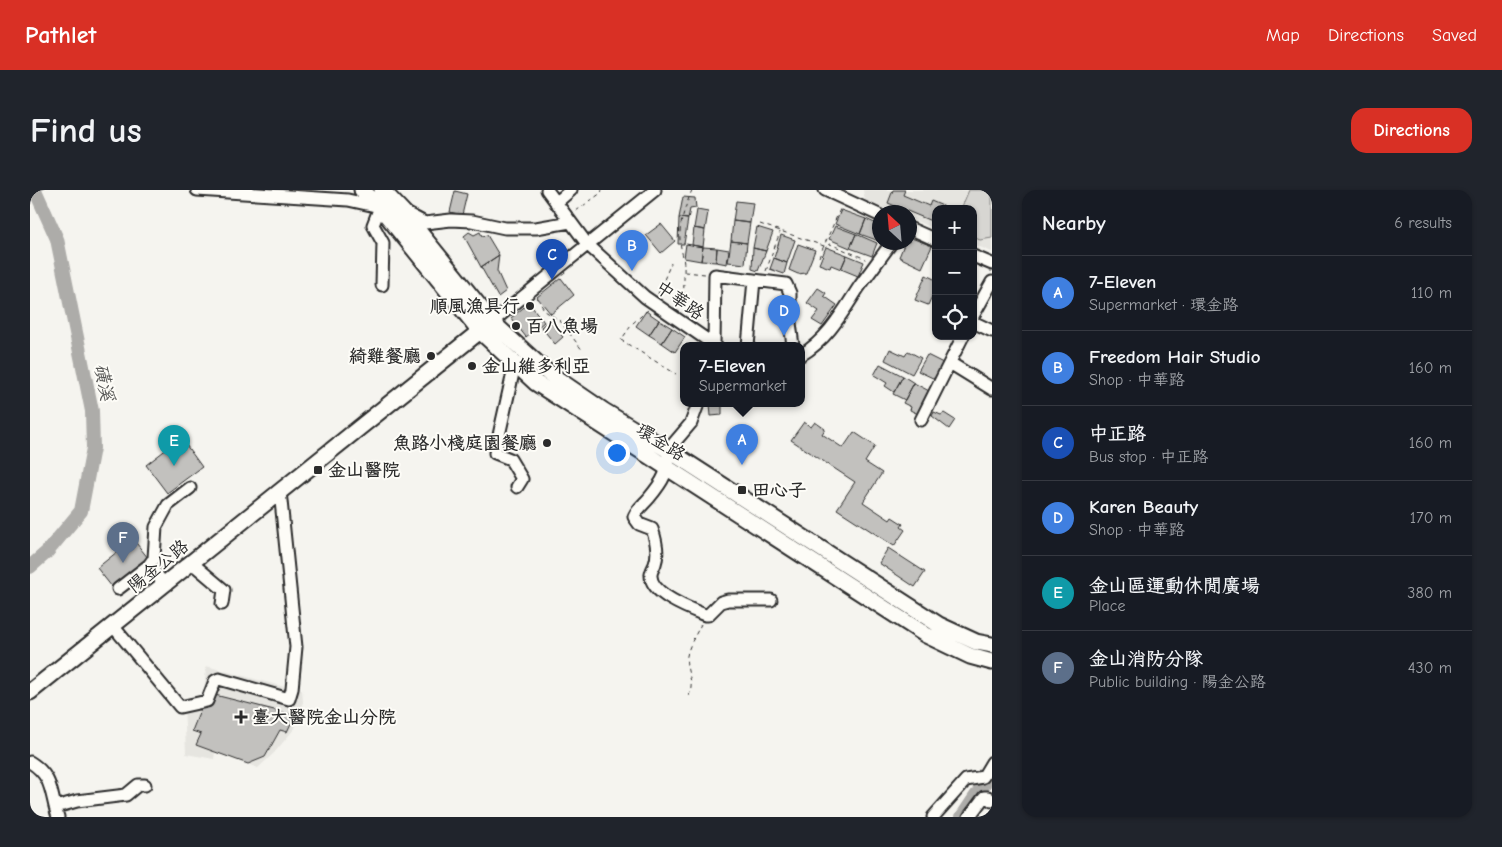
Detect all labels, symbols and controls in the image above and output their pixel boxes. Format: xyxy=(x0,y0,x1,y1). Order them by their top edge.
text: Pathlet xyxy=(25,21,96,49)
text: Map xyxy=(1266,25,1300,46)
text: Directions xyxy=(1328,25,1404,46)
text: Saved xyxy=(1432,25,1477,46)
button: Directions xyxy=(1351,108,1472,153)
text: Find us xyxy=(30,110,142,151)
north arrow xyxy=(872,205,917,250)
map controls xyxy=(932,205,977,340)
button: + xyxy=(932,205,977,250)
text: Nearby xyxy=(1042,211,1106,235)
text: 6 results xyxy=(1394,214,1452,232)
pin: B xyxy=(616,230,648,271)
pin: C xyxy=(536,239,568,280)
button: − xyxy=(932,250,977,295)
text: 7-Eleven xyxy=(1089,271,1156,293)
street label: 中華路 xyxy=(652,276,708,324)
text: A xyxy=(1054,284,1062,302)
text: 110 m xyxy=(1411,284,1452,302)
pin: D xyxy=(768,295,800,336)
button: locate xyxy=(932,295,977,340)
place label: 順風漁具行 xyxy=(430,296,520,317)
text: Supermarket · 環金路 xyxy=(1089,296,1238,314)
marker: 順風漁具行 xyxy=(524,300,536,312)
place label: 百八魚場 xyxy=(526,316,598,337)
marker: 百八魚場 xyxy=(510,320,522,332)
popup xyxy=(680,342,805,407)
place label: 綺雞餐廳 xyxy=(349,346,421,367)
text: Freedom Hair Studio xyxy=(1089,346,1260,368)
marker: 綺雞餐廳 xyxy=(425,350,437,362)
text: 7-Eleven xyxy=(699,355,766,377)
place label: 金山維多利亞 xyxy=(482,356,590,377)
text: B xyxy=(1053,359,1063,377)
text: 160 m xyxy=(1409,359,1452,377)
marker: 金山維多利亞 xyxy=(466,360,478,372)
water label: 磺溪 xyxy=(90,361,119,404)
text: Shop · 中華路 xyxy=(1089,371,1185,389)
text: Supermarket xyxy=(699,377,786,395)
street label: 環金路 xyxy=(632,419,689,466)
text: 中正路 xyxy=(1089,423,1146,445)
pin: A xyxy=(726,424,758,465)
pin: E xyxy=(158,425,190,466)
place label: 魚路小棧庭園餐廳 xyxy=(393,433,537,454)
text: C xyxy=(1053,434,1063,452)
text: 160 m xyxy=(1409,434,1452,452)
marker: 魚路小棧庭園餐廳 xyxy=(541,437,553,449)
your location xyxy=(604,440,630,466)
text: Bus stop · 中正路 xyxy=(1089,448,1208,466)
place label: 金山醫院 xyxy=(328,460,400,481)
marker: 金山醫院 xyxy=(312,464,324,476)
place label: 田心子 xyxy=(752,480,806,501)
marker: 田心子 xyxy=(736,484,748,496)
text: Karen Beauty xyxy=(1089,496,1198,518)
text: D xyxy=(1053,509,1063,527)
text: 170 m xyxy=(1410,509,1452,527)
text: Shop · 中華路 xyxy=(1089,521,1185,539)
pin: F xyxy=(107,522,139,563)
street label: 陽金公路 xyxy=(124,536,193,597)
text: 金山區運動休閒廣場 xyxy=(1089,575,1260,597)
text: E xyxy=(1053,584,1063,602)
text: 380 m xyxy=(1407,584,1452,602)
text: Place xyxy=(1089,597,1125,615)
text: 金山消防分隊 xyxy=(1089,648,1203,670)
text: F xyxy=(1053,659,1063,677)
text: 430 m xyxy=(1408,659,1452,677)
text: Public building · 陽金公路 xyxy=(1089,673,1266,691)
place label: 臺大醫院金山分院 xyxy=(252,707,396,728)
marker: 臺大醫院金山分院 xyxy=(234,710,248,724)

